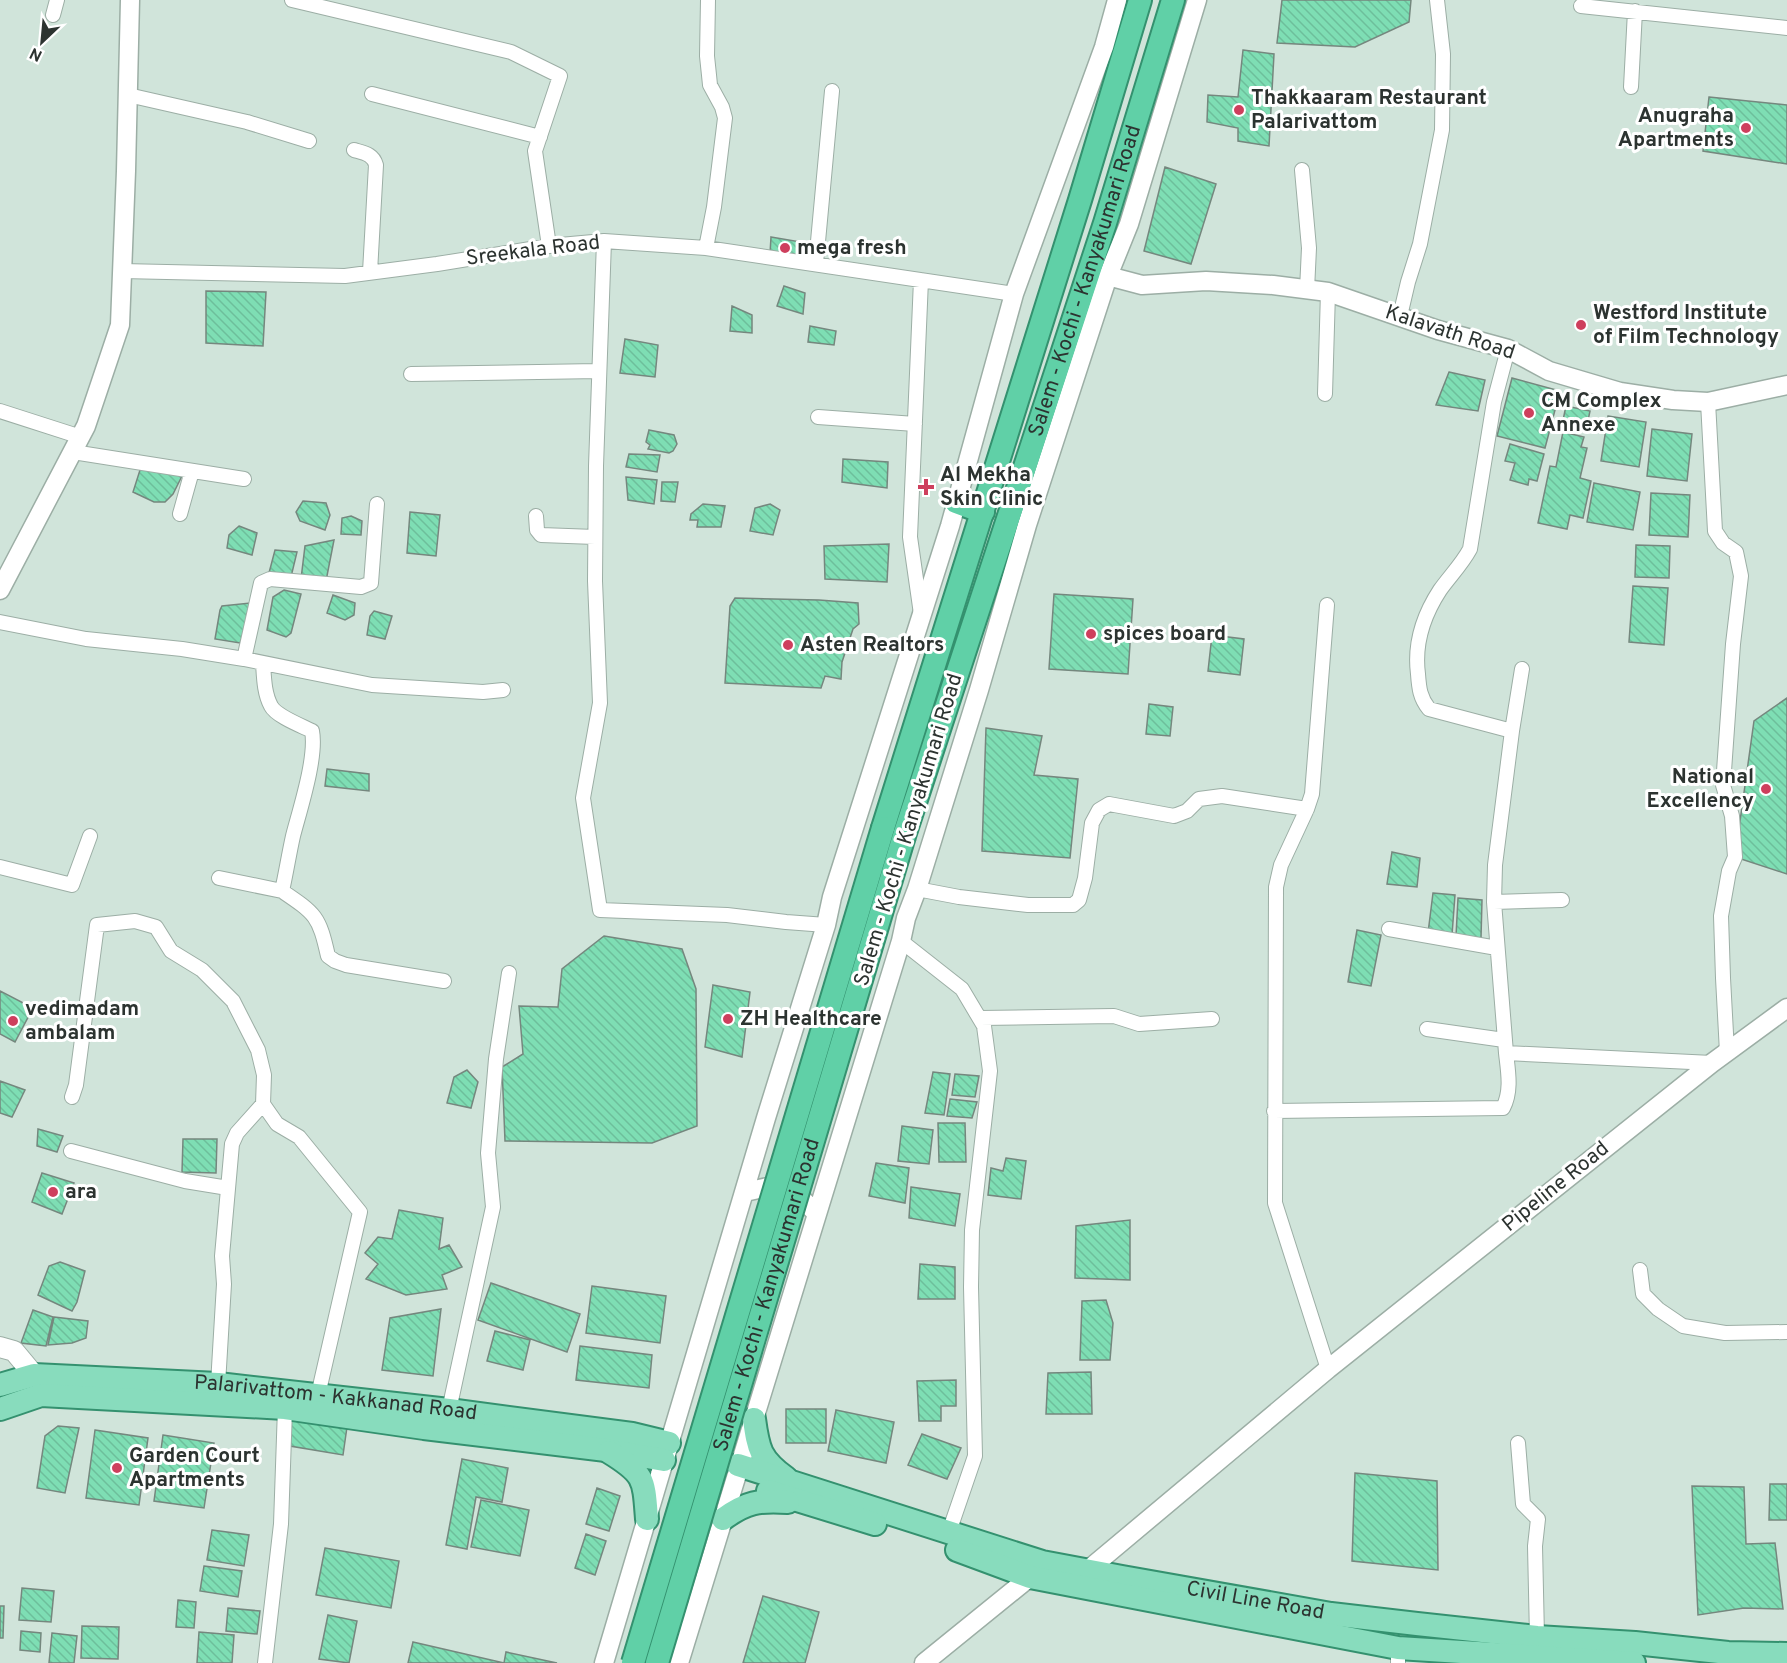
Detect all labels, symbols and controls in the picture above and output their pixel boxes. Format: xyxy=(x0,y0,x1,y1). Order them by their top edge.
north arrow xyxy=(12,12,72,72)
text: N xyxy=(27,42,46,65)
place label: Thakkaaram Restaurant Palarivattom xyxy=(1251,85,1487,136)
marker: Thakkaaram Restaurant Palarivattom xyxy=(1232,103,1246,117)
place label: Anugraha Apartments xyxy=(1618,103,1734,154)
marker: Anugraha Apartments xyxy=(1739,121,1753,135)
street label: Salem - Kochi - Kanyakumari Road xyxy=(1022,122,1148,440)
street label: Sreekala Road xyxy=(464,229,602,273)
place label: mega fresh xyxy=(797,235,907,262)
marker: mega fresh xyxy=(778,241,792,255)
street label: Kalavath Road xyxy=(1382,299,1518,367)
place label: Westford Institute of Film Technology xyxy=(1593,300,1779,351)
marker: Westford Institute of Film Technology xyxy=(1574,318,1588,332)
place label: CM Complex Annexe xyxy=(1541,388,1662,439)
marker: CM Complex Annexe xyxy=(1522,406,1536,420)
place label: Al Mekha Skin Clinic xyxy=(940,462,1043,513)
marker: Al Mekha Skin Clinic xyxy=(917,478,935,496)
place label: spices board xyxy=(1103,621,1226,648)
marker: spices board xyxy=(1084,627,1098,641)
place label: Asten Realtors xyxy=(800,632,944,659)
marker: Asten Realtors xyxy=(781,638,795,652)
street label: Salem - Kochi - Kanyakumari Road xyxy=(849,671,969,989)
place label: National Excellency xyxy=(1647,764,1754,815)
marker: National Excellency xyxy=(1759,782,1773,796)
place label: vedimadam ambalam xyxy=(25,996,139,1047)
place label: ZH Healthcare xyxy=(740,1006,882,1033)
marker: ZH Healthcare xyxy=(721,1012,735,1026)
marker: vedimadam ambalam xyxy=(6,1014,20,1028)
street label: Salem - Kochi - Kanyakumari Road xyxy=(707,1135,826,1455)
street label: Pipeline Road xyxy=(1497,1136,1615,1238)
place label: ara xyxy=(65,1179,97,1206)
marker: ara xyxy=(46,1185,60,1199)
street label: Palarivattom - Kakkanad Road xyxy=(193,1369,479,1427)
place label: Garden Court Apartments xyxy=(129,1443,260,1494)
marker: Garden Court Apartments xyxy=(110,1461,124,1475)
street label: Civil Line Road xyxy=(1184,1575,1327,1626)

